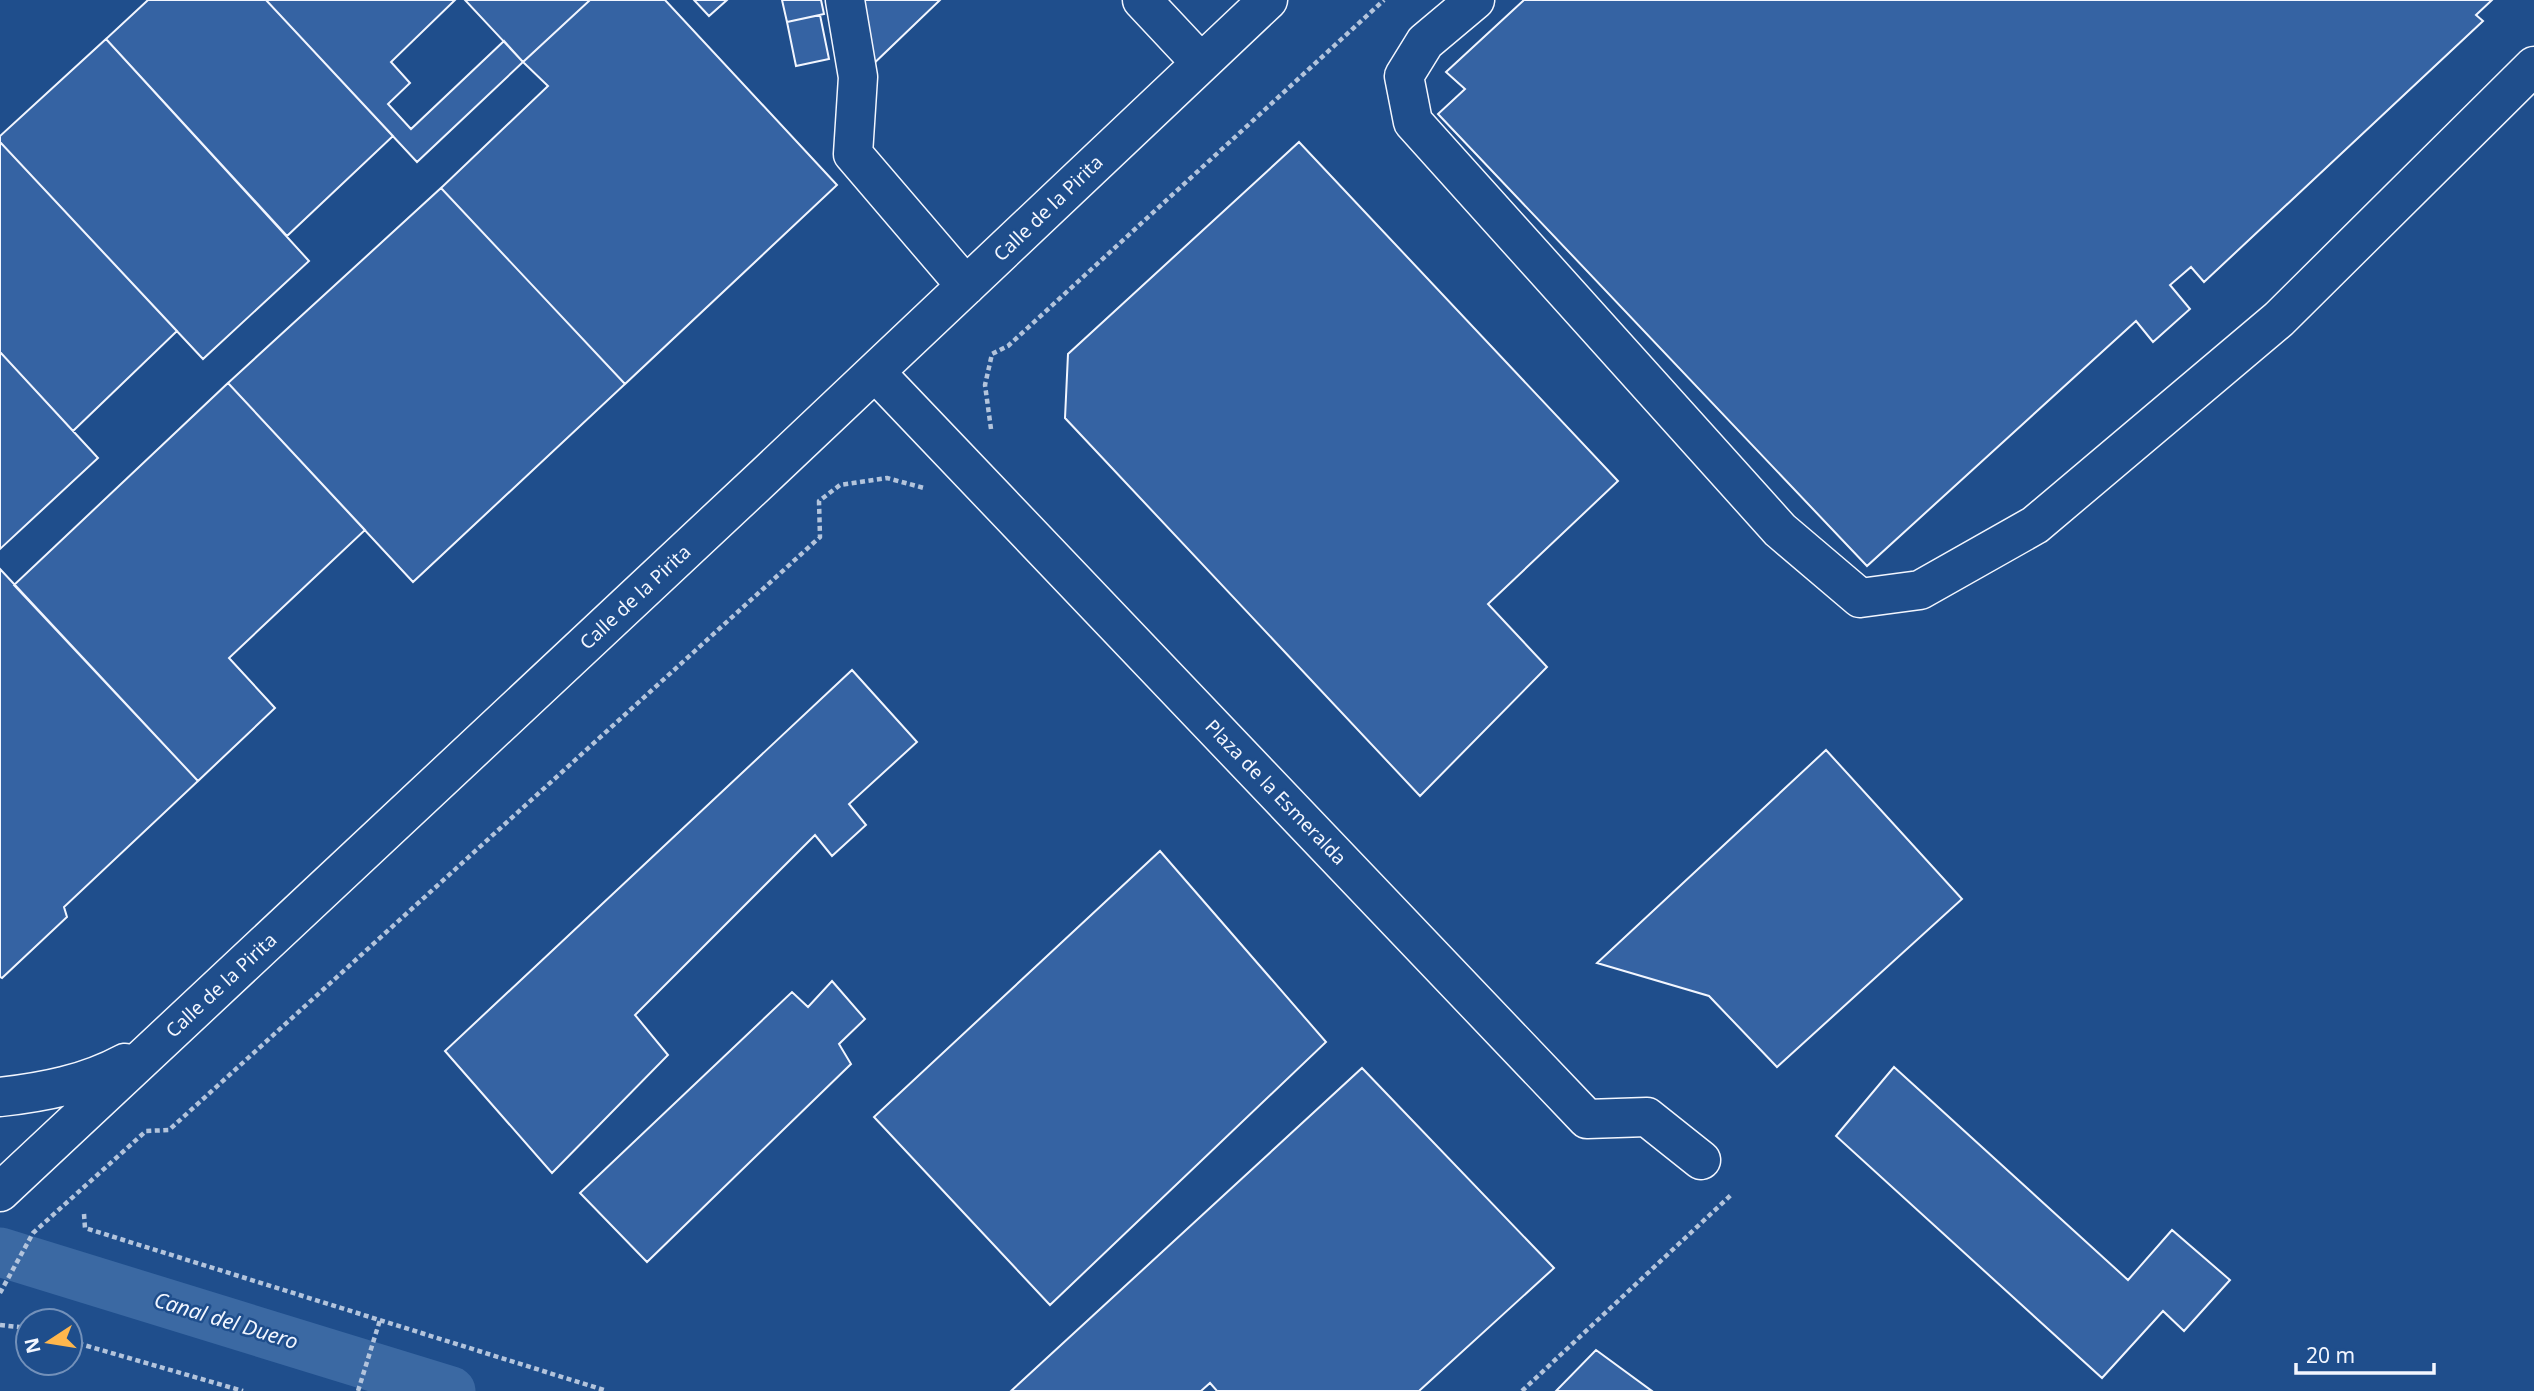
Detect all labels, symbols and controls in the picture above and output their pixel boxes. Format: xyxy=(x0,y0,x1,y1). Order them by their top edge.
street label: Calle de la Pirita xyxy=(988,149,1108,267)
street label: Calle de la Pirita xyxy=(574,539,696,655)
street label: Plaza de la Esmeralda xyxy=(1200,714,1352,870)
street label: Calle de la Pirita xyxy=(160,927,282,1043)
water label: Canal del Duero xyxy=(151,1285,302,1355)
north arrow xyxy=(14,1307,84,1377)
scale bar xyxy=(2296,1332,2434,1376)
text: N xyxy=(18,1335,47,1356)
text: 20 m xyxy=(2306,1341,2355,1369)

